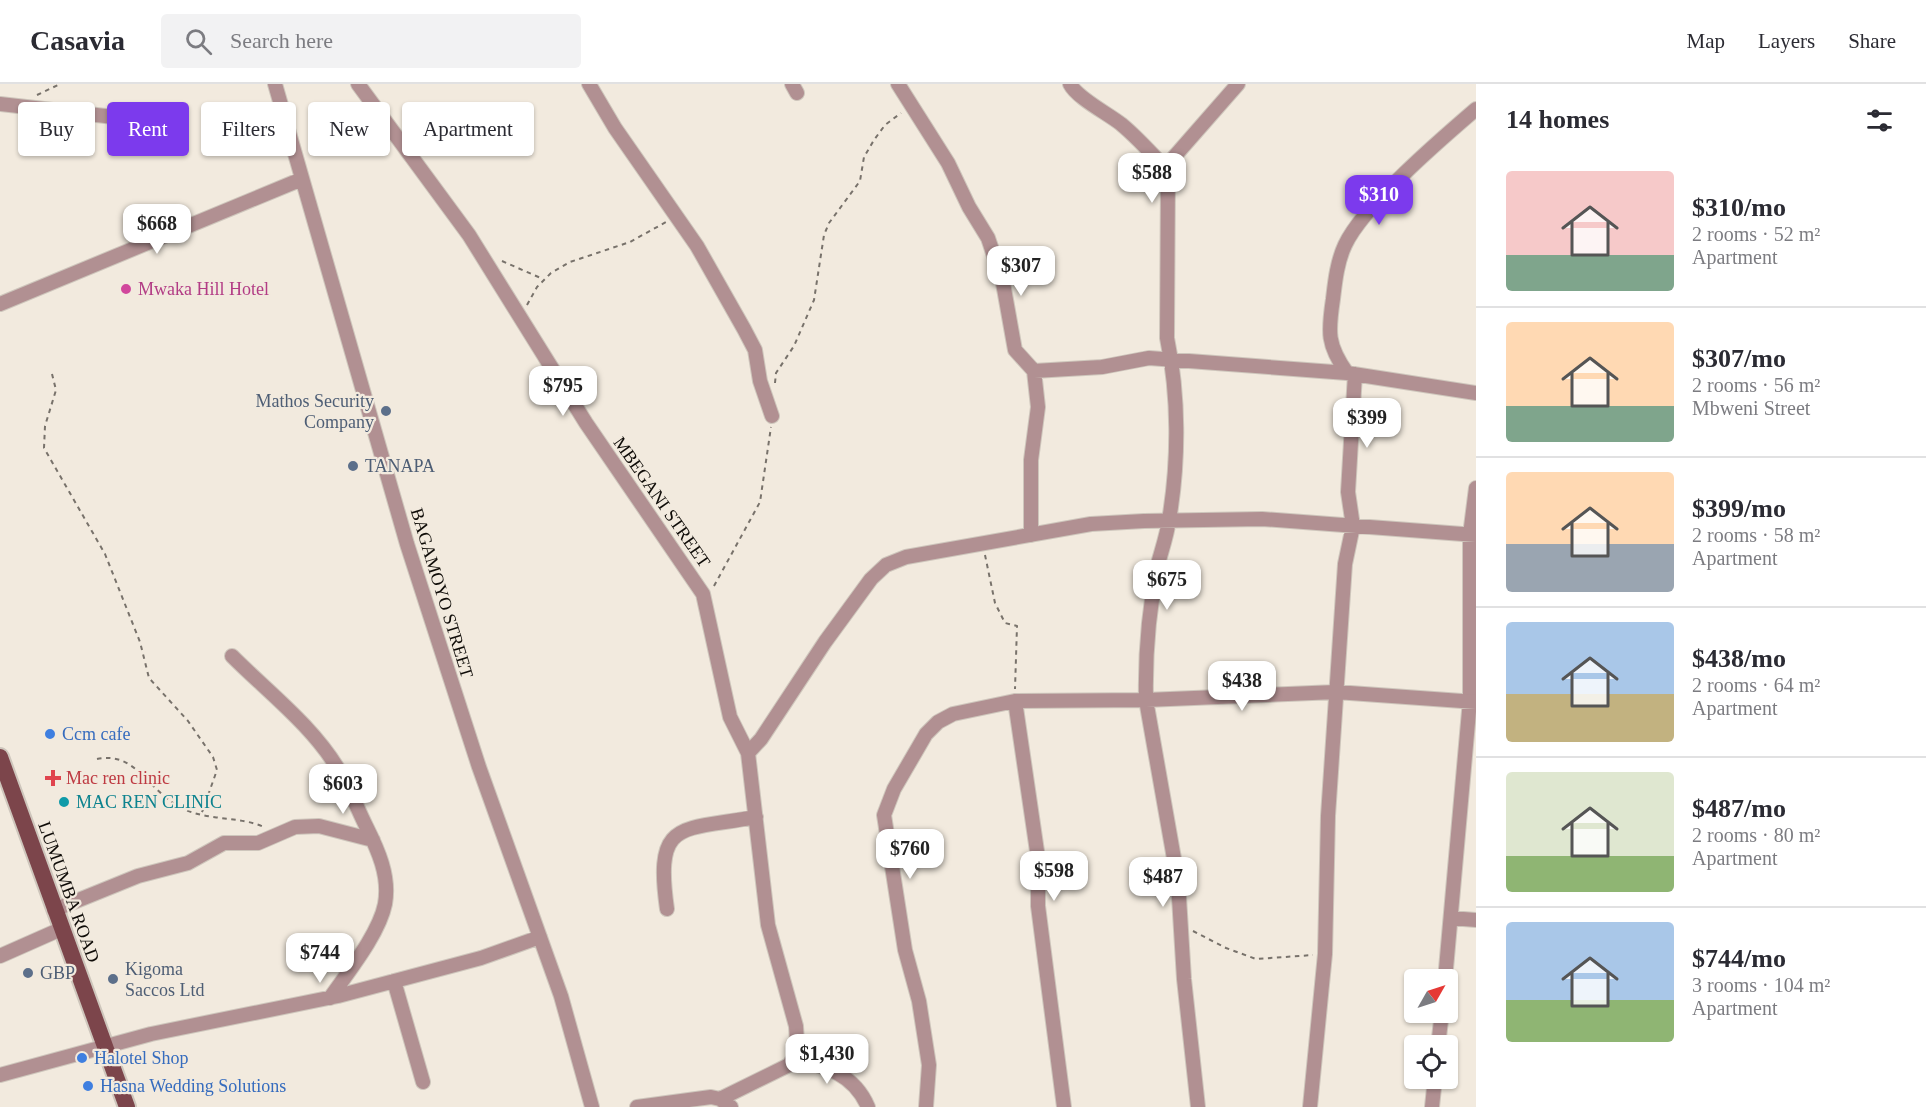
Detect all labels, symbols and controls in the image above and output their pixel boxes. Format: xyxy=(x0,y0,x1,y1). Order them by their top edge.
search box xyxy=(161,14,581,68)
text: Casavia xyxy=(30,25,125,56)
icon: search xyxy=(182,25,215,58)
text: Search here xyxy=(230,28,333,53)
text: Map xyxy=(1687,29,1725,53)
text: Layers xyxy=(1758,29,1815,53)
text: Share xyxy=(1848,29,1896,53)
chip: Buy xyxy=(18,102,95,156)
chip: Rent xyxy=(107,102,189,156)
chip: Filters xyxy=(201,102,296,156)
chip: New xyxy=(308,102,390,156)
chip: Apartment xyxy=(402,102,534,156)
icon: filters xyxy=(1863,104,1896,137)
text: 14 homes xyxy=(1506,105,1609,134)
pin: $588 xyxy=(1116,153,1188,204)
text: $588 xyxy=(1132,161,1172,183)
pin: $310 xyxy=(1343,175,1415,226)
text: $310 xyxy=(1359,183,1399,205)
text: $310/mo xyxy=(1692,193,1786,222)
icon: home xyxy=(1554,195,1626,267)
pin: $668 xyxy=(121,204,193,255)
text: $668 xyxy=(137,212,177,234)
text: 2 rooms · 52 m² xyxy=(1692,223,1820,245)
pin: $307 xyxy=(985,246,1057,297)
text: Apartment xyxy=(1692,246,1778,268)
text: $307 xyxy=(1001,254,1041,276)
place label: Mwaka Hill Hotel xyxy=(138,279,269,299)
marker: Mwaka Hill Hotel xyxy=(119,282,133,296)
text: $307/mo xyxy=(1692,344,1786,373)
icon: home xyxy=(1554,346,1626,418)
pin: $795 xyxy=(527,366,599,417)
text: $795 xyxy=(543,374,583,396)
text: 2 rooms · 56 m² xyxy=(1692,374,1820,396)
place label: Mathos Security Company xyxy=(256,391,374,432)
text: Mbweni Street xyxy=(1692,397,1810,419)
pin: $399 xyxy=(1331,398,1403,449)
marker: Mathos Security Company xyxy=(379,404,393,418)
text: $399 xyxy=(1347,406,1387,428)
street label: MBEGANI STREET xyxy=(609,433,715,571)
place label: TANAPA xyxy=(365,456,435,476)
marker: TANAPA xyxy=(346,459,360,473)
text: $399/mo xyxy=(1692,494,1786,523)
icon: home xyxy=(1554,496,1626,568)
street label: BAGAMOYO STREET xyxy=(407,506,477,680)
text: 2 rooms · 58 m² xyxy=(1692,524,1820,546)
text: Apartment xyxy=(1692,547,1778,569)
pin: $675 xyxy=(1131,560,1203,611)
text: $675 xyxy=(1147,568,1187,590)
text: $438/mo xyxy=(1692,644,1786,673)
icon: home xyxy=(1554,646,1626,718)
pin: $438 xyxy=(1206,661,1278,712)
text: $438 xyxy=(1222,669,1262,691)
text: 2 rooms · 64 m² xyxy=(1692,674,1820,696)
text: Apartment xyxy=(1692,697,1778,719)
place label: Ccm cafe xyxy=(62,724,130,744)
marker: Ccm cafe xyxy=(43,727,57,741)
pin: $603 xyxy=(307,764,379,815)
place label: Mac ren clinic xyxy=(66,768,170,788)
marker: Mac ren clinic xyxy=(44,769,62,787)
text: $603 xyxy=(323,772,363,794)
place label: MAC REN CLINIC xyxy=(76,792,222,812)
text: $487/mo xyxy=(1692,794,1786,823)
marker: MAC REN CLINIC xyxy=(57,795,71,809)
icon: home xyxy=(1554,796,1626,868)
street label: LUMUMBA ROAD xyxy=(34,819,104,965)
text: 2 rooms · 80 m² xyxy=(1692,824,1820,846)
pin: $760 xyxy=(874,829,946,880)
text: $760 xyxy=(890,837,930,859)
text: Apartment xyxy=(1692,847,1778,869)
pin: $598 xyxy=(1018,851,1090,902)
pin: $487 xyxy=(1127,857,1199,908)
text: $598 xyxy=(1034,859,1074,881)
text: $487 xyxy=(1143,865,1183,887)
pin: $744 xyxy=(284,933,356,984)
text: $744 xyxy=(300,941,340,963)
text: $744/mo xyxy=(1692,944,1786,973)
icon: home xyxy=(1554,946,1626,1018)
place label: Kigoma Saccos Ltd xyxy=(125,959,204,1000)
place label: GBP xyxy=(40,963,75,983)
marker: GBP xyxy=(21,966,35,980)
north arrow xyxy=(1404,969,1458,1023)
map controls xyxy=(1404,969,1458,1089)
marker: Kigoma Saccos Ltd xyxy=(106,972,120,986)
text: 3 rooms · 104 m² xyxy=(1692,974,1830,996)
text: Apartment xyxy=(1692,997,1778,1019)
pin: $1,430 xyxy=(778,1034,876,1085)
button: locate xyxy=(1404,1035,1458,1089)
text: $1,430 xyxy=(800,1042,855,1064)
place label: Halotel Shop xyxy=(94,1048,189,1068)
marker: Halotel Shop xyxy=(75,1051,89,1065)
place label: Hasna Wedding Solutions xyxy=(100,1076,286,1096)
marker: Hasna Wedding Solutions xyxy=(81,1079,95,1093)

